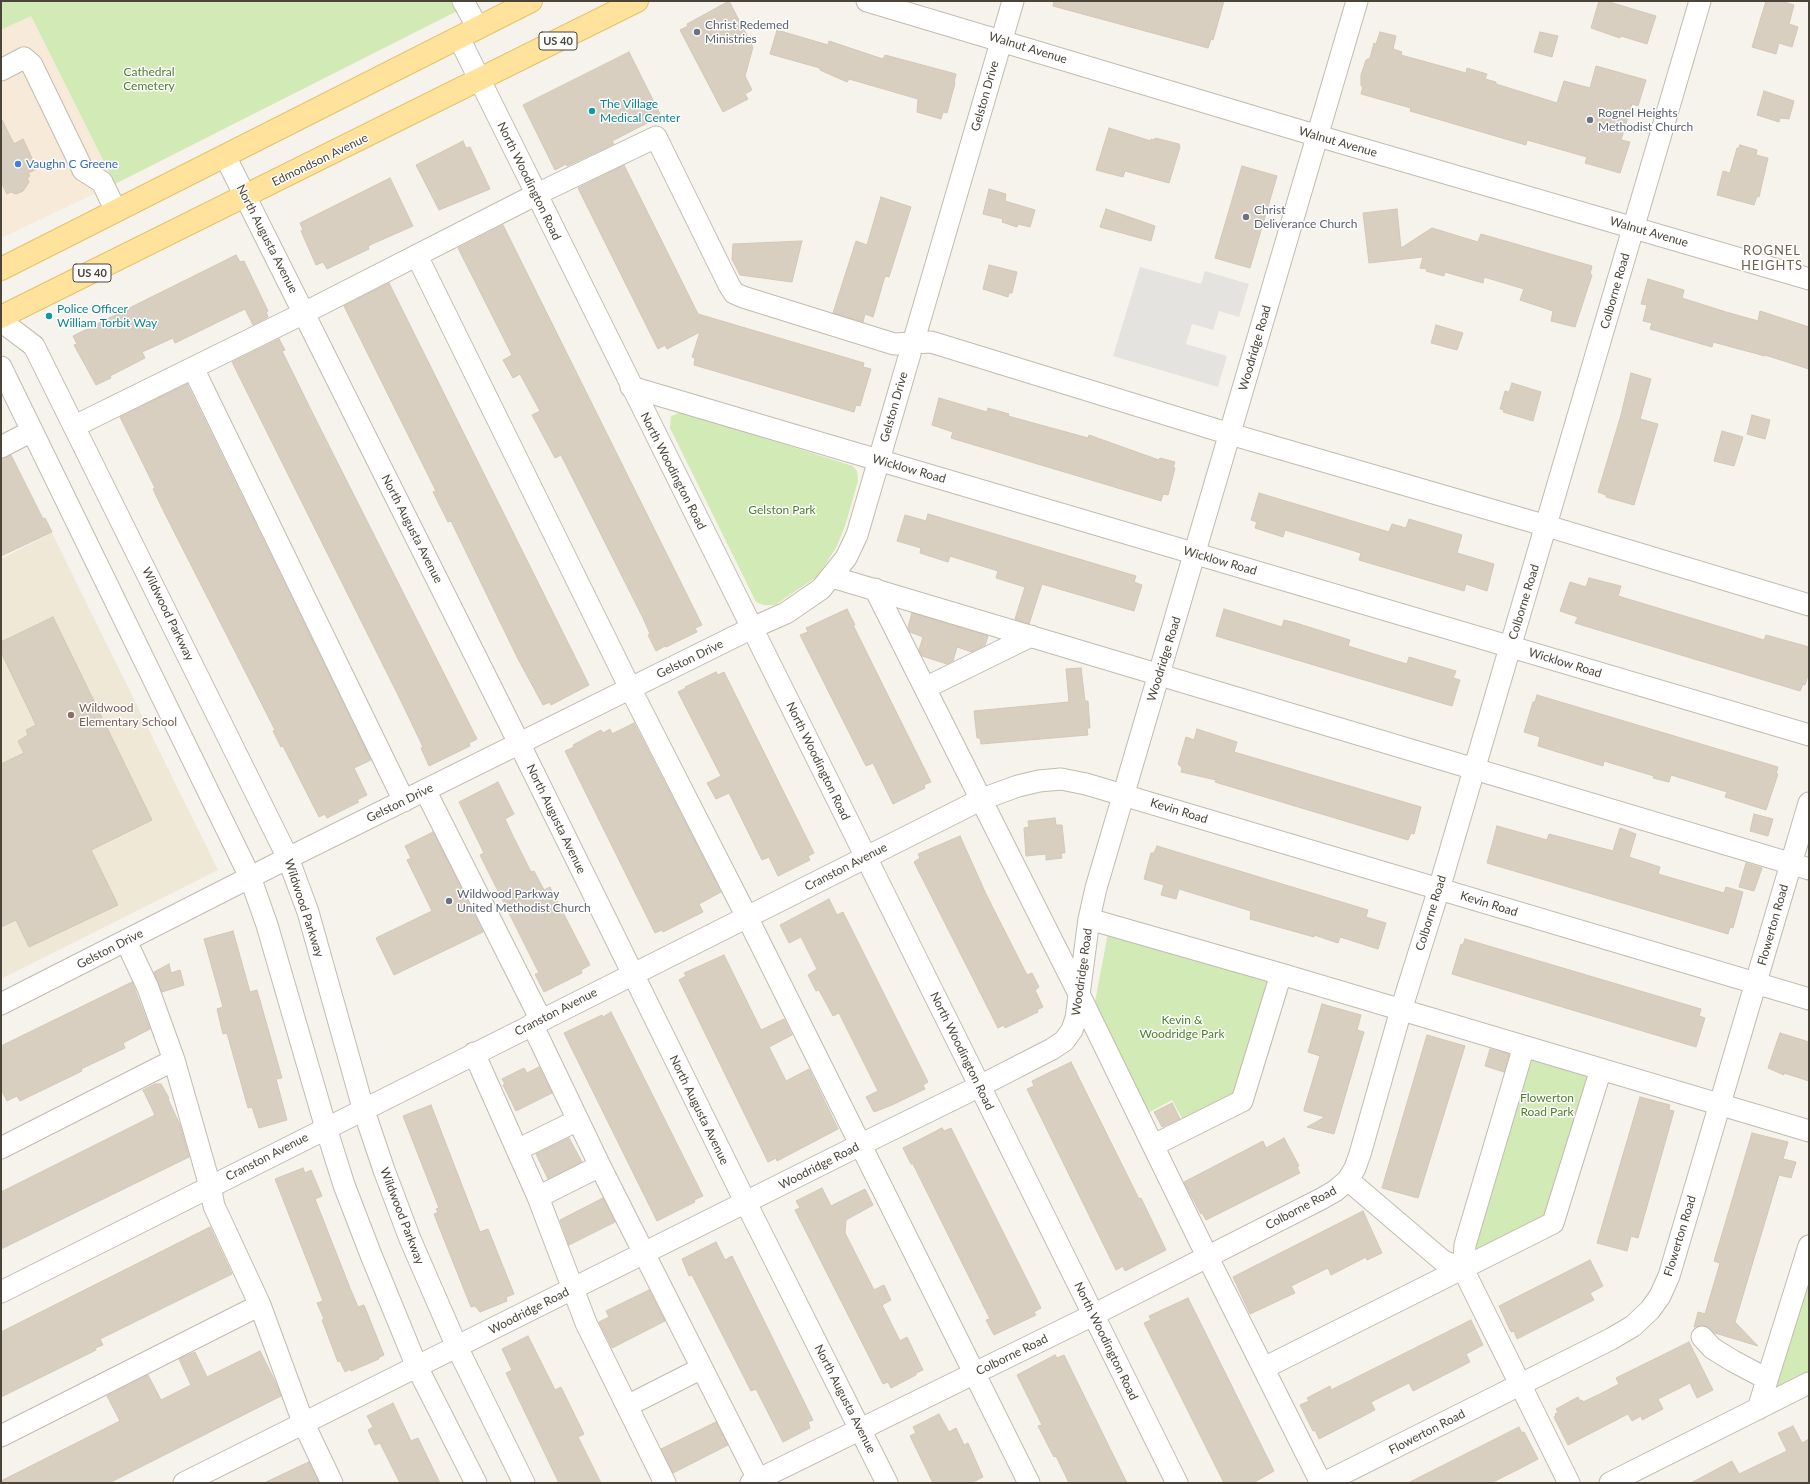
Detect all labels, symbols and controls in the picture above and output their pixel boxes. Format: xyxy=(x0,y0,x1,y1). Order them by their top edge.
place label: Christ Redemed Ministries xyxy=(705,18,789,46)
marker: Christ Redemed Ministries xyxy=(692,27,702,37)
street label: Walnut Avenue xyxy=(987,29,1069,67)
road number: US 40 xyxy=(539,32,577,50)
street label: Gelston Drive xyxy=(968,59,1002,133)
park label: Cathedral Cemetery xyxy=(123,65,175,93)
place label: The Village Medical Center xyxy=(600,97,680,125)
marker: The Village Medical Center xyxy=(587,106,597,116)
place label: Rognel Heights Methodist Church xyxy=(1598,106,1693,134)
marker: Rognel Heights Methodist Church xyxy=(1585,115,1595,125)
street label: North Woodington Road xyxy=(494,120,564,242)
street label: Walnut Avenue xyxy=(1297,124,1379,160)
street label: Edmondson Avenue xyxy=(270,131,370,189)
place label: Vaughn C Greene xyxy=(26,157,118,171)
marker: Vaughn C Greene xyxy=(13,159,23,169)
street label: North Augusta Avenue xyxy=(233,182,301,296)
place label: Christ Deliverance Church xyxy=(1254,203,1357,231)
marker: Christ Deliverance Church xyxy=(1241,212,1251,222)
street label: Walnut Avenue xyxy=(1608,214,1690,250)
district label: ROGNEL HEIGHTS xyxy=(1741,243,1803,274)
street label: Colborne Road xyxy=(1597,251,1633,331)
road number: US 40 xyxy=(73,264,111,282)
place label: Police Officer William Torbit Way xyxy=(57,302,157,330)
street label: Woodridge Road xyxy=(1236,304,1274,392)
marker: Police Officer William Torbit Way xyxy=(44,311,54,321)
street label: Gelston Drive xyxy=(877,370,911,444)
street label: North Woodington Road xyxy=(637,410,709,532)
street label: Wicklow Road xyxy=(871,452,947,486)
street label: North Augusta Avenue xyxy=(378,472,446,586)
park label: Gelston Park xyxy=(748,503,816,517)
street label: Wicklow Road xyxy=(1182,544,1258,578)
street label: Colborne Road xyxy=(1506,563,1542,641)
street label: Wildwood Parkway xyxy=(139,565,197,663)
street label: Woodridge Road xyxy=(1144,615,1184,703)
street label: Gelston Drive xyxy=(654,637,726,681)
street label: Wicklow Road xyxy=(1527,645,1603,681)
street label: North Woodington Road xyxy=(783,700,853,822)
place label: Wildwood Elementary School xyxy=(79,701,177,729)
marker: Wildwood Elementary School xyxy=(66,710,76,720)
street label: North Augusta Avenue xyxy=(523,762,589,876)
street label: Gelston Drive xyxy=(364,781,436,825)
street label: Kevin Road xyxy=(1149,795,1209,827)
street label: Cranston Avenue xyxy=(802,840,890,894)
street label: Wildwood Parkway xyxy=(281,857,327,959)
street label: Colborne Road xyxy=(1413,874,1449,952)
street label: Flowerton Road xyxy=(1755,883,1791,967)
place label: Wildwood Parkway United Methodist Church xyxy=(457,887,591,915)
street label: Kevin Road xyxy=(1459,888,1519,920)
marker: Wildwood Parkway United Methodist Church xyxy=(444,896,454,906)
street label: Gelston Drive xyxy=(74,926,146,972)
street label: Woodridge Road xyxy=(1069,927,1095,1017)
street label: Cranston Avenue xyxy=(512,985,600,1039)
street label: North Woodington Road xyxy=(927,990,997,1112)
park label: Kevin & Woodridge Park xyxy=(1139,1013,1225,1041)
street label: North Augusta Avenue xyxy=(666,1053,732,1167)
park label: Flowerton Road Park xyxy=(1520,1091,1574,1119)
street label: Cranston Avenue xyxy=(223,1130,311,1184)
street label: Woodridge Road xyxy=(776,1140,862,1192)
street label: Wildwood Parkway xyxy=(377,1166,427,1266)
street label: Colborne Road xyxy=(1263,1183,1339,1233)
street label: Flowerton Road xyxy=(1661,1194,1699,1278)
street label: North Woodington Road xyxy=(1071,1280,1141,1402)
street label: Woodridge Road xyxy=(486,1285,572,1337)
street label: Colborne Road xyxy=(974,1331,1050,1379)
street label: North Augusta Avenue xyxy=(811,1342,879,1456)
street label: Flowerton Road xyxy=(1386,1407,1468,1457)

